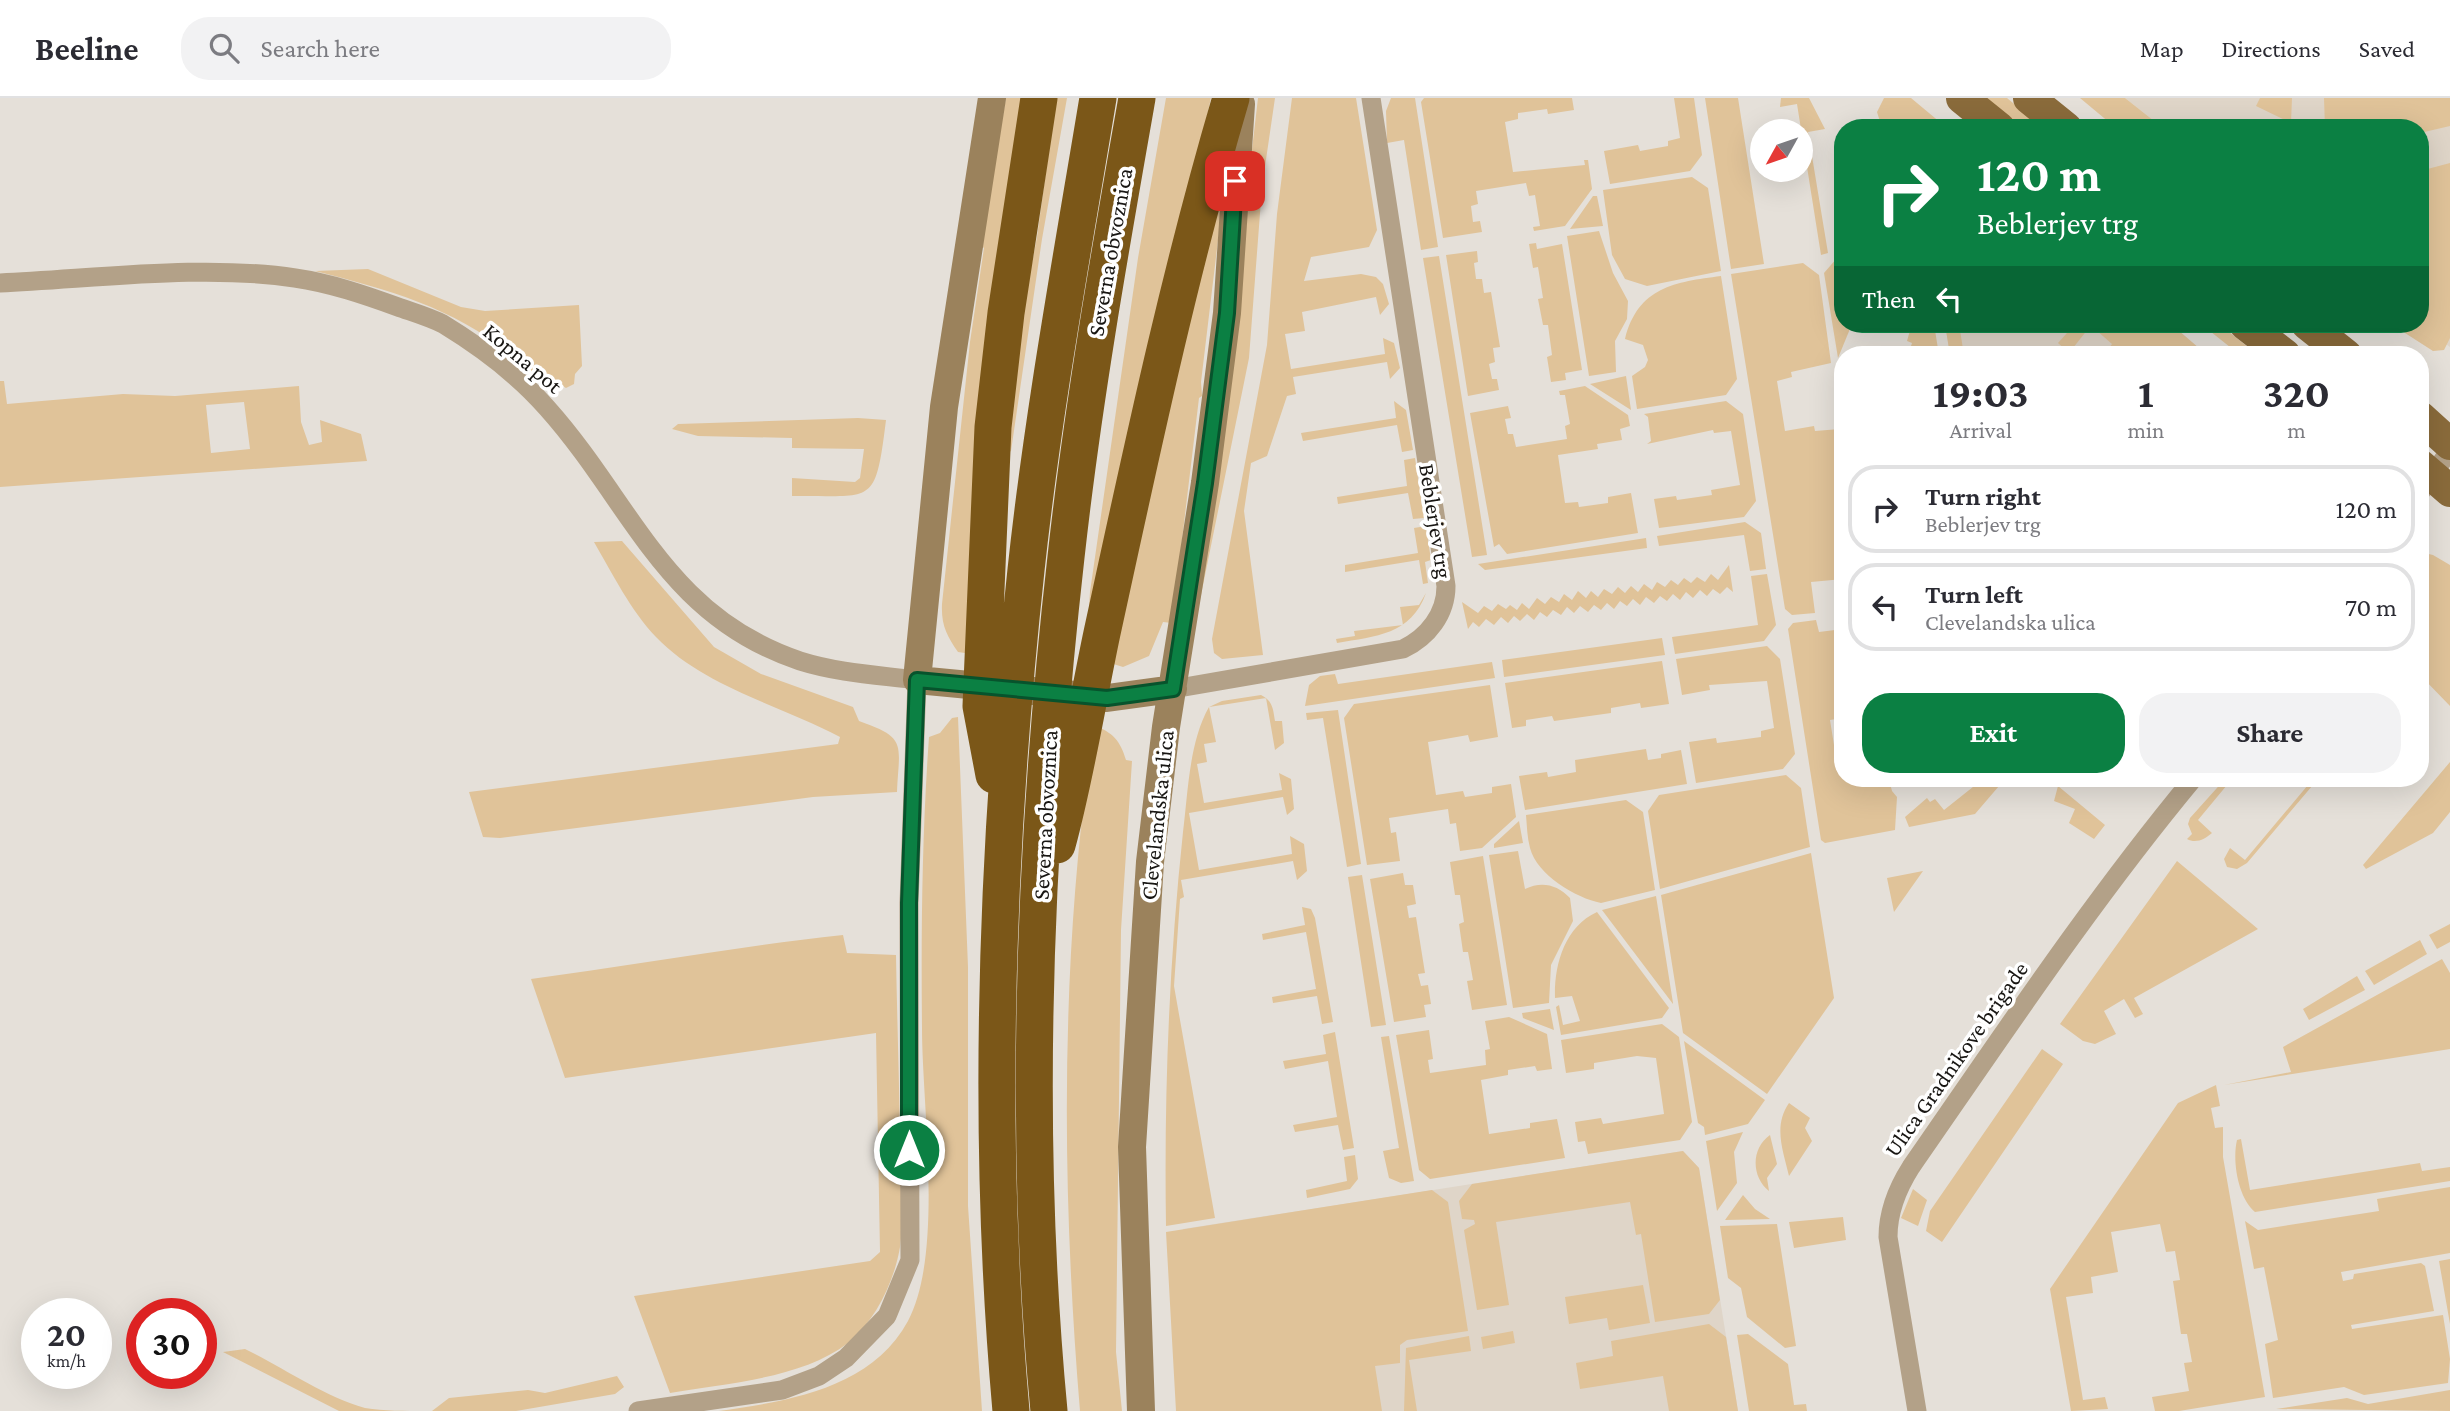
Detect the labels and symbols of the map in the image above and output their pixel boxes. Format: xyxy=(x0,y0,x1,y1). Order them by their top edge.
north arrow xyxy=(1750,119,1813,182)
pin xyxy=(1205,151,1265,211)
street label: Severna obvoznica xyxy=(1082,166,1138,338)
street label: Kopna pot xyxy=(478,318,568,399)
street label: Beblerjev trg xyxy=(1414,462,1458,580)
street label: Clevelandska ulica xyxy=(1135,728,1179,901)
street label: Severna obvoznica xyxy=(1028,729,1062,901)
street label: Ulica Gradnikove brigade xyxy=(1879,957,2033,1161)
position arrow xyxy=(872,1113,946,1187)
speed limit sign: 30 xyxy=(126,1298,217,1389)

